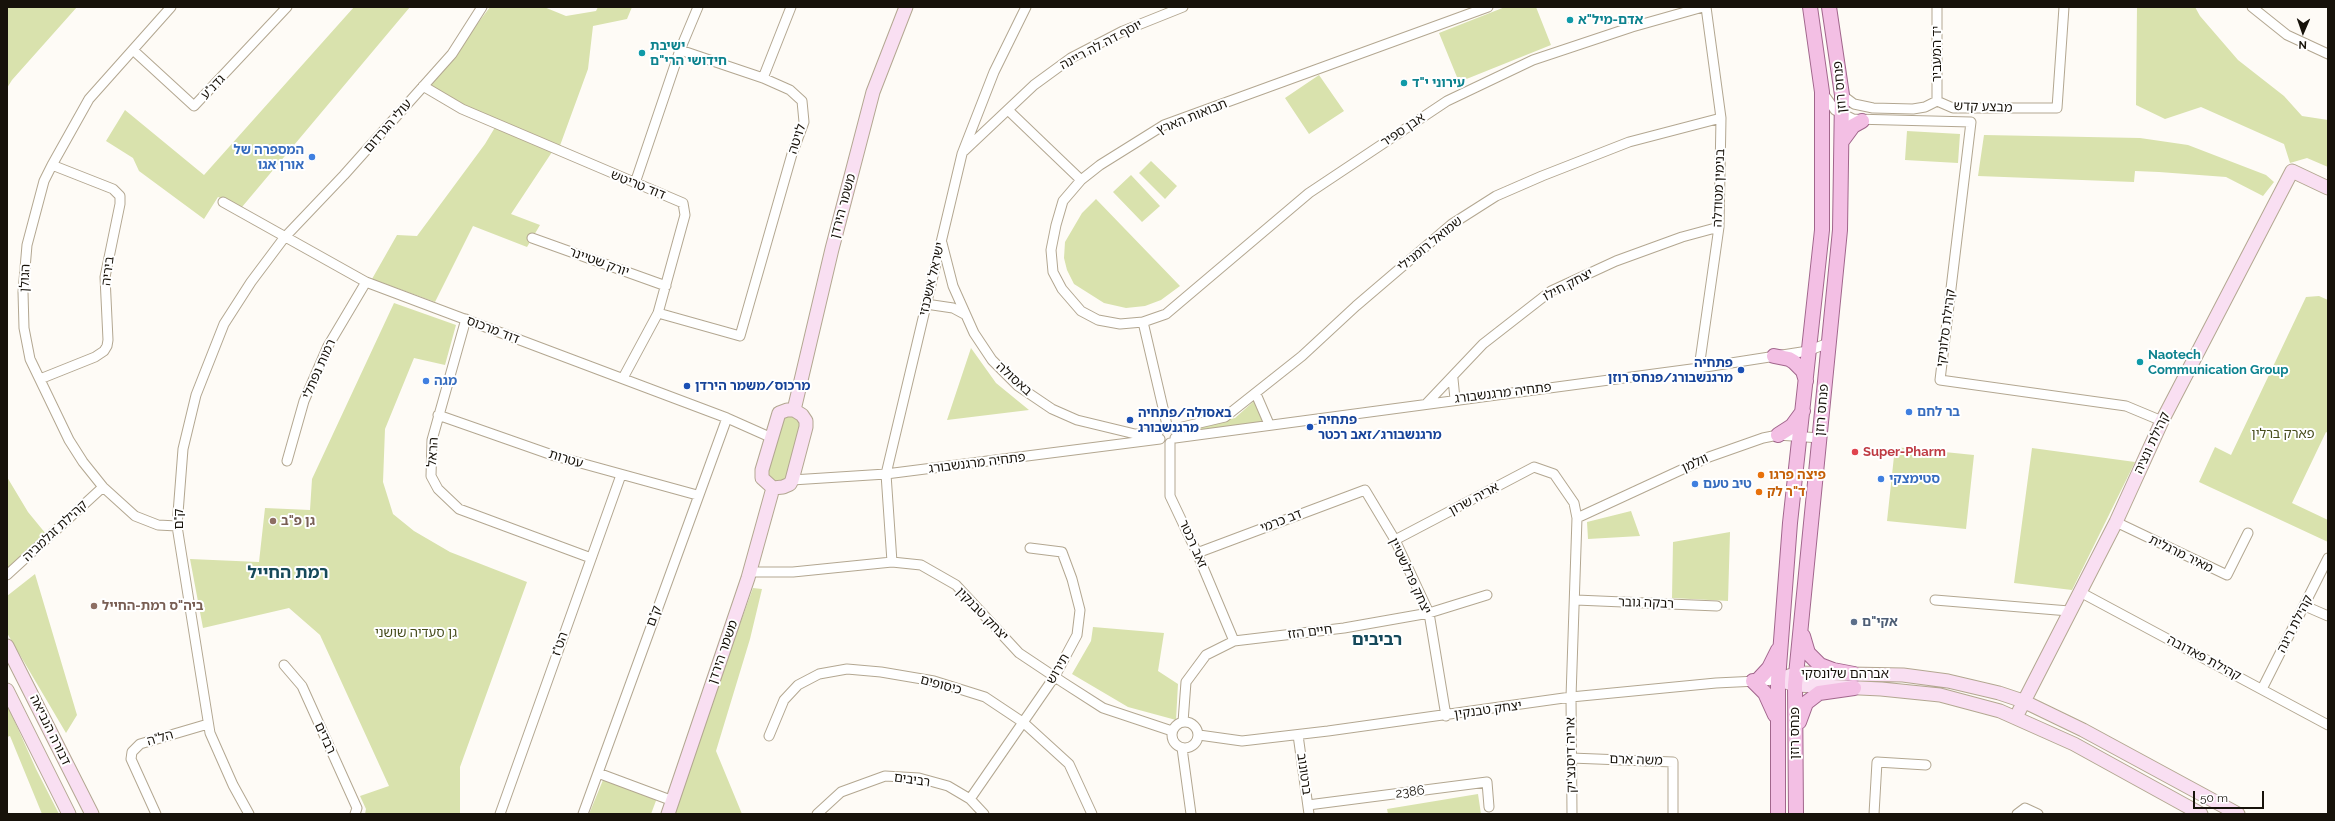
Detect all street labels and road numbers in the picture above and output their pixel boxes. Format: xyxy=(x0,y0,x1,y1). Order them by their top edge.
street label: יוסף דה לה ריינה xyxy=(1057,17,1145,73)
street label: יד המעביר xyxy=(1929,26,1945,82)
street label: פנחס רוזן xyxy=(1830,60,1850,114)
street label: גדנ"ע xyxy=(198,71,228,103)
street label: עולי הגרדום xyxy=(361,96,415,156)
street label: תבואות הארץ xyxy=(1154,96,1230,138)
street label: מבצע קדש xyxy=(1953,98,2013,116)
street label: אבן ספיר xyxy=(1378,110,1428,150)
street label: לויטה xyxy=(785,122,809,156)
street label: בנימין מטודלה xyxy=(1710,148,1728,228)
street label: דוד טריטש xyxy=(608,167,668,203)
street label: משמר הירדן xyxy=(827,172,859,240)
street label: שמואל רומנילי xyxy=(1395,213,1465,275)
street label: ישראל אשכנזי xyxy=(916,241,948,317)
street label: יורק שטיינר xyxy=(567,244,631,280)
street label: ביריה xyxy=(98,255,118,287)
street label: הגולן xyxy=(16,264,34,292)
street label: יצחק חילו xyxy=(1540,265,1596,305)
street label: קהילת סלוניקי xyxy=(1933,288,1959,368)
street label: דוד מרכוס xyxy=(464,313,522,347)
street label: רמות נפתלי xyxy=(299,337,339,401)
street label: באסולה xyxy=(993,359,1035,399)
street label: פתחיה מרגנשבורג xyxy=(1454,379,1552,407)
street label: פנחס רוזן xyxy=(1812,383,1832,437)
street label: קהילת ונציה xyxy=(2131,410,2173,476)
street label: הראל xyxy=(424,437,442,467)
street label: עטרות xyxy=(547,446,585,472)
street label: פתחיה מרגנשבורג xyxy=(928,449,1026,477)
street label: וולמן xyxy=(1679,450,1711,476)
street label: אריה שרון xyxy=(1446,479,1502,519)
street label: קהילת זגלמביה xyxy=(20,497,90,565)
street label: דב כרמי xyxy=(1258,506,1304,536)
street label: ק"ם xyxy=(171,509,187,529)
street label: זאב רכטר xyxy=(1175,517,1211,571)
street label: מאיר מרגלית xyxy=(2146,532,2216,576)
street label: יצחק פרלשטיין xyxy=(1386,535,1434,617)
street label: יצחק טבנקין xyxy=(953,584,1011,644)
street label: קהילת ריגה xyxy=(2274,593,2316,655)
street label: רבקה גובר xyxy=(1618,594,1674,612)
street label: ק"ם xyxy=(643,604,665,628)
street label: משמר הירדן xyxy=(705,618,741,686)
street label: חיים הזז xyxy=(1287,622,1333,642)
street label: הט"ז xyxy=(548,630,572,658)
street label: קהילת פאדובה xyxy=(2164,632,2244,684)
street label: תירוש xyxy=(1043,651,1073,687)
street label: אברהם שלונסקי xyxy=(1801,666,1889,682)
street label: כיסופים xyxy=(918,672,964,698)
street label: דבורה הנביאה xyxy=(26,692,74,768)
street label: יצחק טבנקין xyxy=(1453,698,1523,722)
street label: פנחס רוזן xyxy=(1787,707,1803,759)
street label: אריה דיסנצ'יק xyxy=(1563,717,1579,793)
street label: רבדים xyxy=(311,720,339,756)
street label: הל"ה xyxy=(145,727,175,749)
street label: משה ארם xyxy=(1609,751,1663,769)
street label: ברטונוב xyxy=(1293,752,1315,796)
street label: רביבים xyxy=(893,770,931,790)
street label: 2386 xyxy=(1395,782,1425,802)

